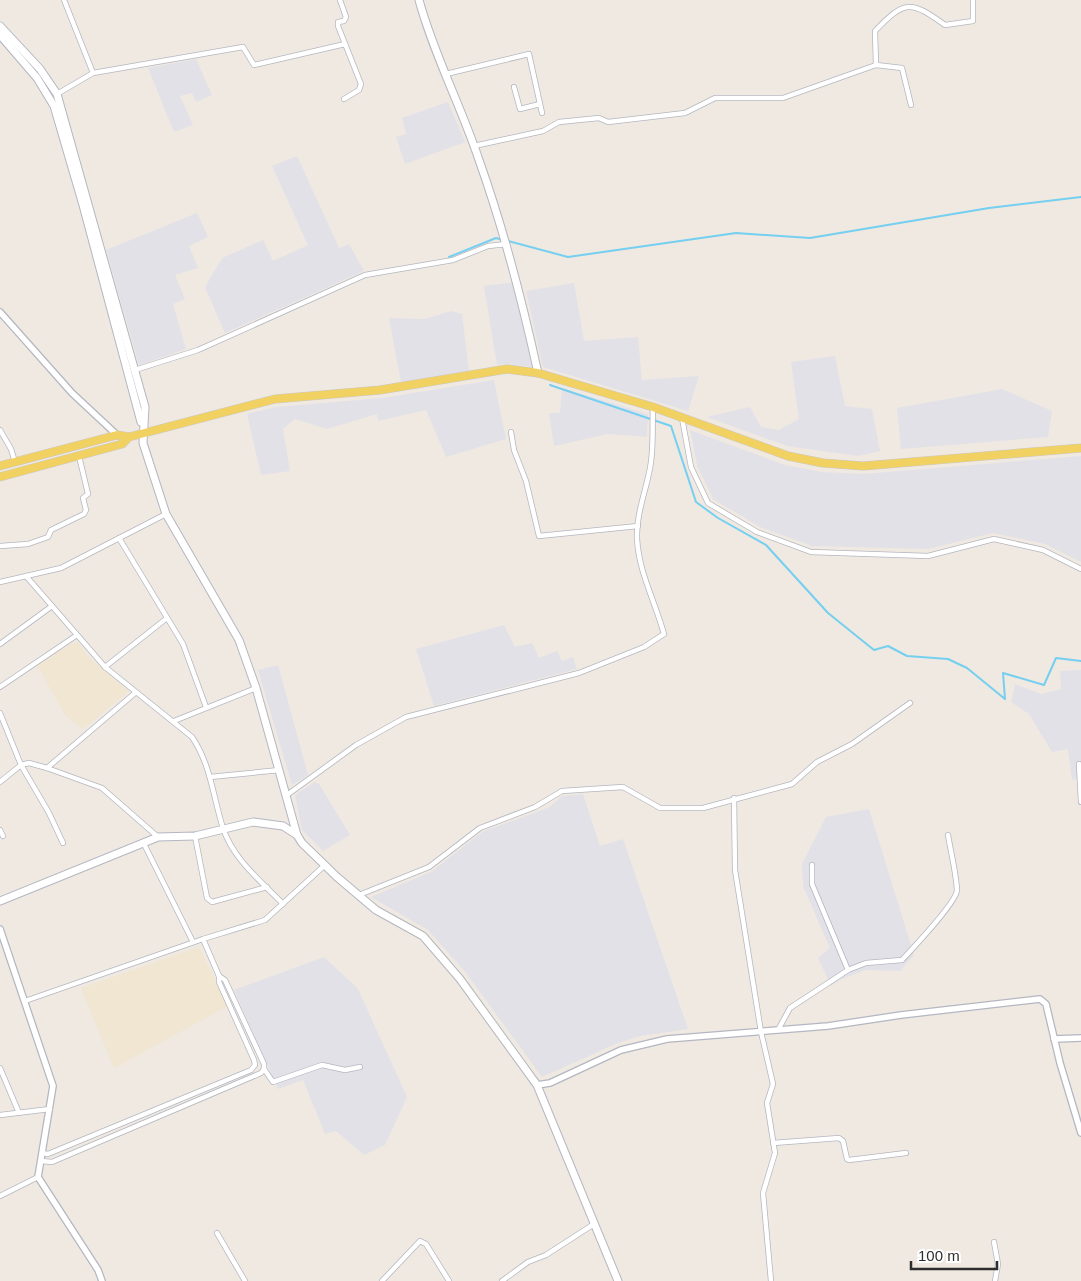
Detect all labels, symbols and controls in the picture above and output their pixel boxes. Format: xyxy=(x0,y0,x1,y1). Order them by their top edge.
scale bar xyxy=(911,1238,997,1270)
text: 100 m xyxy=(918,1247,960,1264)

